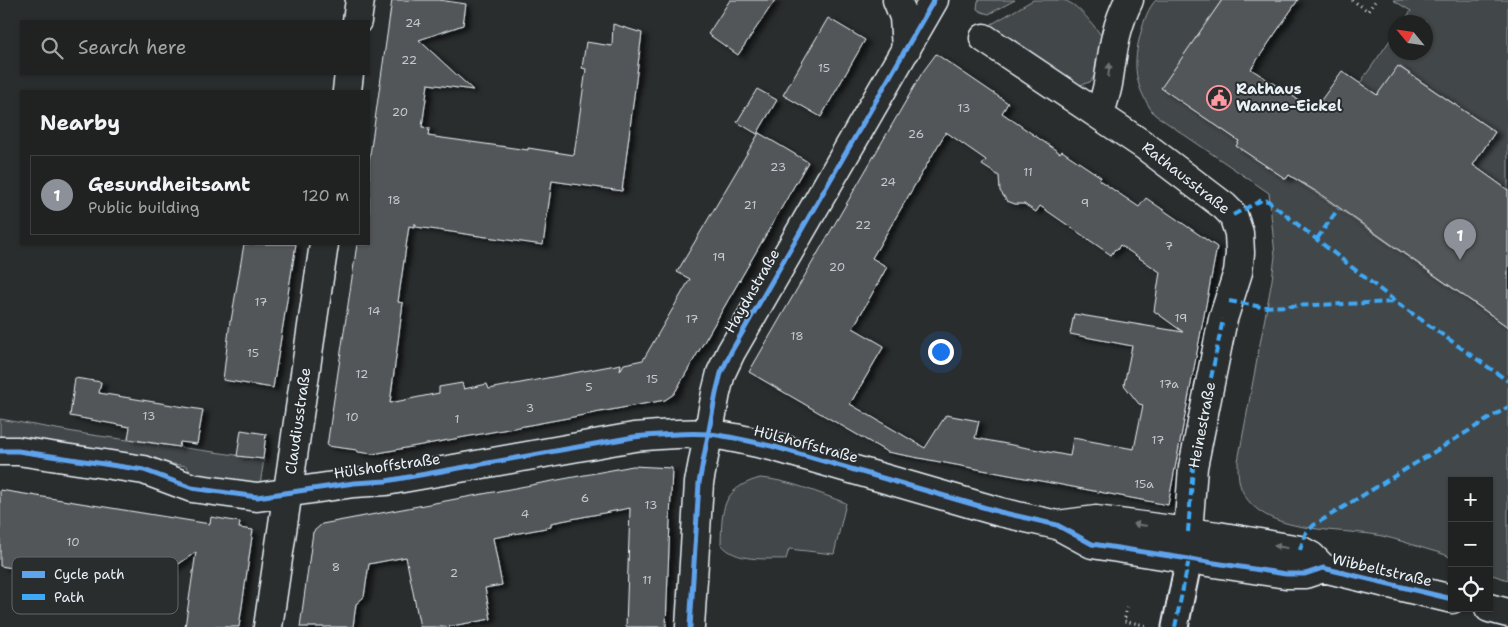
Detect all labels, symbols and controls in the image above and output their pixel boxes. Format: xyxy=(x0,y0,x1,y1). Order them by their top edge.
house number: 24 xyxy=(405,15,421,31)
north arrow xyxy=(1388,15,1433,60)
search box xyxy=(20,20,370,75)
icon: search xyxy=(38,34,66,62)
text: Search here xyxy=(78,35,187,60)
house number: 22 xyxy=(401,52,417,68)
house number: 15 xyxy=(818,60,830,76)
one-way arrow xyxy=(1106,62,1114,78)
place label: Rathaus Wanne-Eickel xyxy=(1236,79,1342,116)
public building icon: Rathaus Wanne-Eickel xyxy=(1206,85,1232,111)
house number: 13 xyxy=(958,100,970,116)
house number: 20 xyxy=(392,104,408,120)
text: Nearby xyxy=(40,109,120,137)
house number: 26 xyxy=(908,126,924,142)
street label: Rathausstraße xyxy=(1138,137,1234,219)
house number: 23 xyxy=(770,159,786,175)
house number: 11 xyxy=(1023,164,1033,180)
text: Gesundheitsamt xyxy=(88,172,250,197)
house number: 24 xyxy=(880,174,896,190)
text: 1 xyxy=(53,185,61,206)
text: 120 m xyxy=(302,185,349,206)
house number: 18 xyxy=(387,192,401,208)
house number: 9 xyxy=(1081,195,1089,211)
text: Public building xyxy=(88,197,200,218)
house number: 21 xyxy=(744,197,756,213)
house number: 22 xyxy=(855,217,871,233)
pin: 1 xyxy=(1444,219,1476,260)
house number: 7 xyxy=(1165,238,1173,254)
street label: Haydnstraße xyxy=(720,245,784,337)
house number: 19 xyxy=(713,249,725,265)
house number: 20 xyxy=(829,259,845,275)
house number: 17 xyxy=(255,294,267,310)
house number: 14 xyxy=(368,303,380,319)
house number: 19 xyxy=(1175,310,1187,326)
house number: 17 xyxy=(686,311,698,327)
house number: 18 xyxy=(790,328,804,344)
your location xyxy=(928,339,954,365)
house number: 15 xyxy=(247,345,259,361)
street label: Claudiusstraße xyxy=(281,366,315,476)
house number: 12 xyxy=(356,366,368,382)
house number: 15 xyxy=(646,371,658,387)
house number: 17a xyxy=(1159,376,1179,392)
house number: 5 xyxy=(585,379,593,395)
street label: Heinestraße xyxy=(1184,380,1220,470)
house number: 3 xyxy=(526,400,534,416)
house number: 13 xyxy=(143,408,155,424)
house number: 10 xyxy=(345,409,359,425)
house number: 1 xyxy=(454,411,460,427)
street label: Hülshoffstraße xyxy=(751,420,861,468)
house number: 17 xyxy=(1152,432,1164,448)
street label: Hülshoffstraße xyxy=(332,449,442,483)
house number: 15a xyxy=(1134,476,1154,492)
map controls xyxy=(1448,477,1493,612)
button: + xyxy=(1448,477,1493,522)
house number: 6 xyxy=(581,490,589,506)
house number: 13 xyxy=(645,497,657,513)
house number: 4 xyxy=(521,506,529,522)
one-way arrow xyxy=(1131,521,1147,529)
button: − xyxy=(1448,522,1493,567)
house number: 10 xyxy=(66,534,80,550)
one-way arrow xyxy=(1273,542,1289,550)
street label: Wibbeltstraße xyxy=(1330,549,1434,591)
legend xyxy=(12,557,178,614)
house number: 8 xyxy=(332,559,340,575)
text: Cycle path xyxy=(54,565,125,583)
house number: 2 xyxy=(450,565,458,581)
button: locate xyxy=(1448,567,1493,612)
house number: 11 xyxy=(642,572,652,588)
text: Path xyxy=(54,588,85,606)

